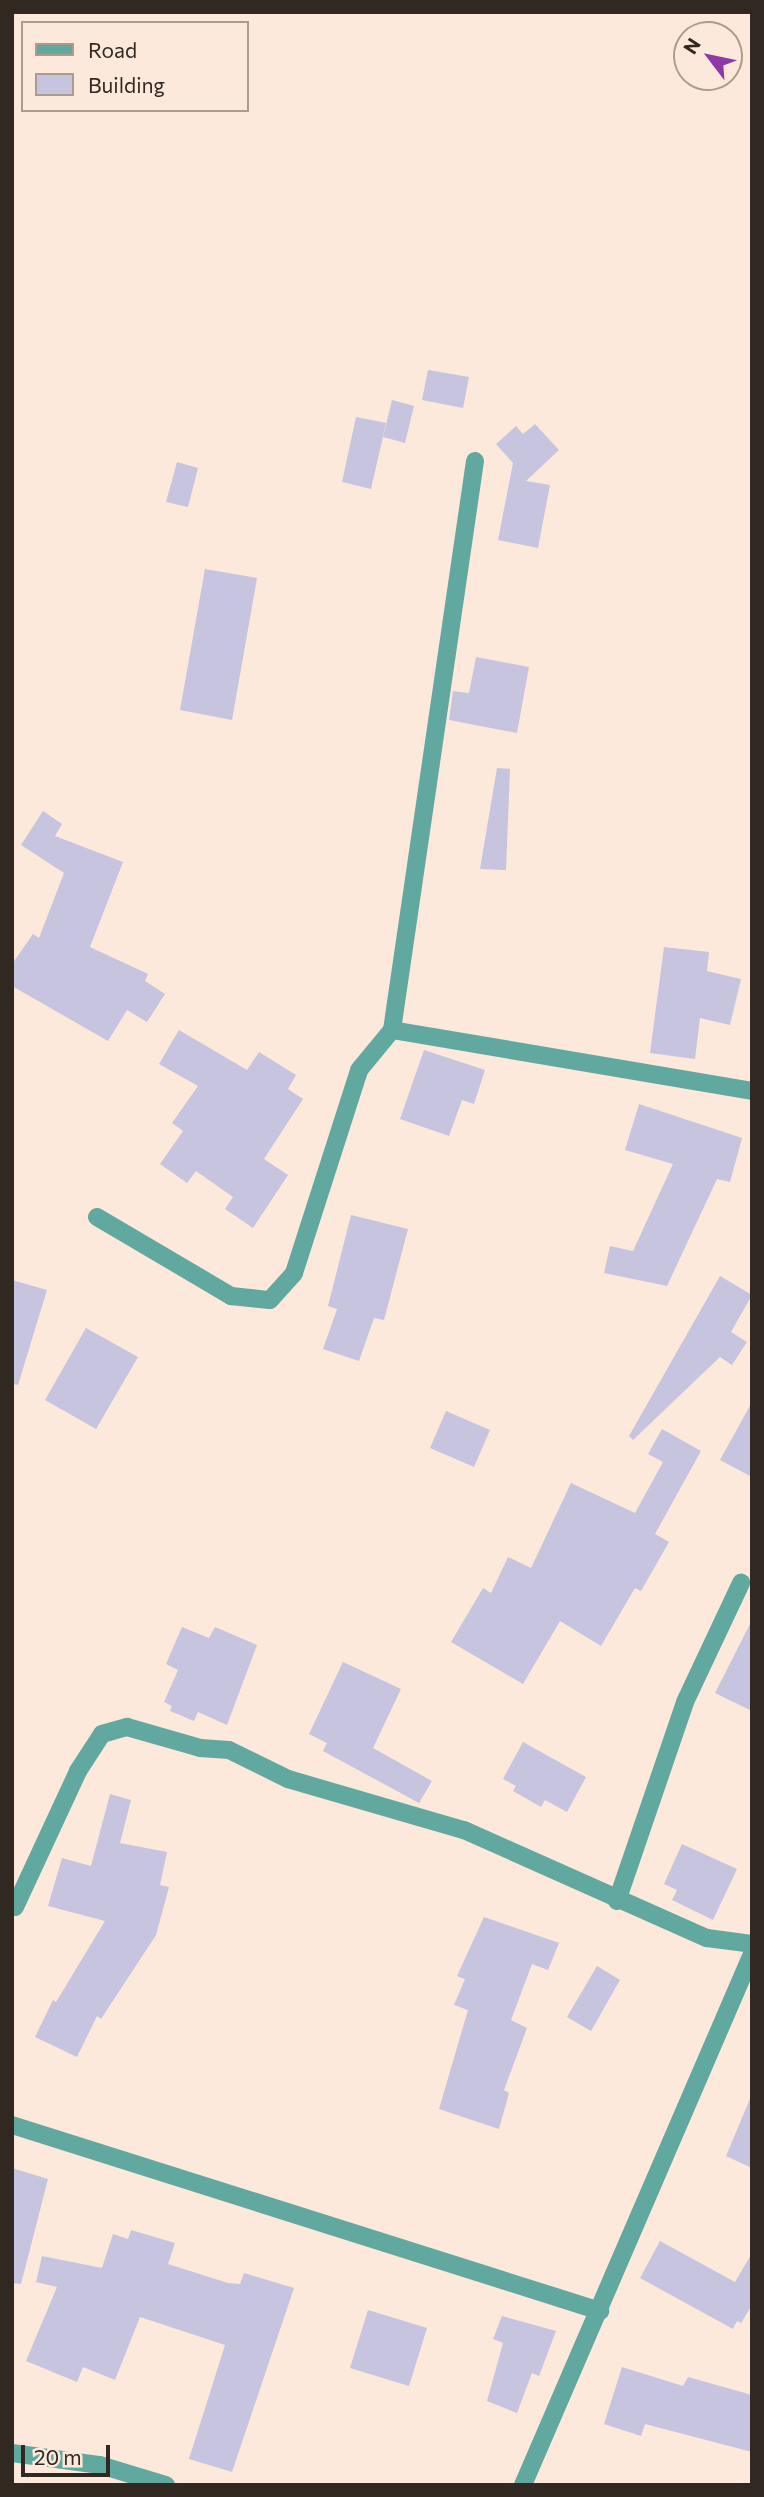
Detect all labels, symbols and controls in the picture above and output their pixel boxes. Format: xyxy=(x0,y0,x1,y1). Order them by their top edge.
legend xyxy=(21,21,248,112)
north arrow xyxy=(673,21,743,91)
text: N xyxy=(678,34,705,58)
text: Road xyxy=(88,37,137,62)
text: Building xyxy=(88,72,165,97)
scale bar xyxy=(24,2430,114,2474)
text: 20 m xyxy=(34,2444,82,2469)

